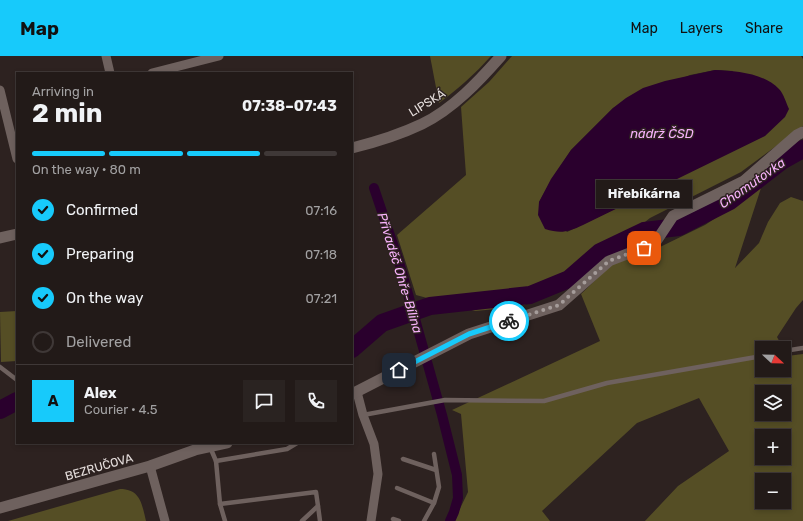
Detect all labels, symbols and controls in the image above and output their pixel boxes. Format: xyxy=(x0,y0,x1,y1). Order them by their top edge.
text: Map xyxy=(20,17,59,40)
text: Map xyxy=(631,20,658,37)
text: Layers xyxy=(680,20,723,37)
text: Share xyxy=(745,20,783,37)
text: Arriving in xyxy=(32,84,94,99)
street label: LIPSKÁ xyxy=(406,86,448,120)
text: 07:38–07:43 xyxy=(242,97,337,115)
text: 2 min xyxy=(32,98,102,129)
water label: nádrž ČSD xyxy=(630,126,694,141)
water label: Chomutovka xyxy=(716,155,788,211)
text: On the way · 80 m xyxy=(32,162,141,177)
callout: Hřebíkárna xyxy=(596,180,692,208)
text: Hřebíkárna xyxy=(608,186,680,201)
icon: check xyxy=(32,199,54,221)
text: Confirmed xyxy=(66,201,138,219)
text: 07:16 xyxy=(305,203,337,218)
water label: Přivaděč Ohře-Bílina xyxy=(374,211,426,336)
pin xyxy=(627,231,661,265)
icon: bag xyxy=(633,237,655,259)
icon: check xyxy=(32,243,54,265)
text: Preparing xyxy=(66,245,134,263)
text: 07:18 xyxy=(305,247,337,262)
icon: check xyxy=(32,287,54,309)
text: On the way xyxy=(66,289,144,307)
text: 07:21 xyxy=(306,291,337,306)
courier xyxy=(489,301,529,341)
icon: bike xyxy=(498,310,520,332)
text: Delivered xyxy=(66,333,131,351)
north arrow xyxy=(755,341,791,377)
map controls xyxy=(755,341,791,509)
pin xyxy=(382,353,416,387)
icon: home xyxy=(388,359,410,381)
button: chat xyxy=(243,380,285,422)
button: phone xyxy=(295,380,337,422)
text: Alex xyxy=(84,384,117,402)
button: layers xyxy=(755,385,791,421)
text: A xyxy=(48,392,58,410)
text: Courier · 4.5 xyxy=(84,402,158,417)
button: + xyxy=(755,429,791,465)
street label: BEZRUČOVA xyxy=(63,451,135,483)
button: − xyxy=(755,473,791,509)

